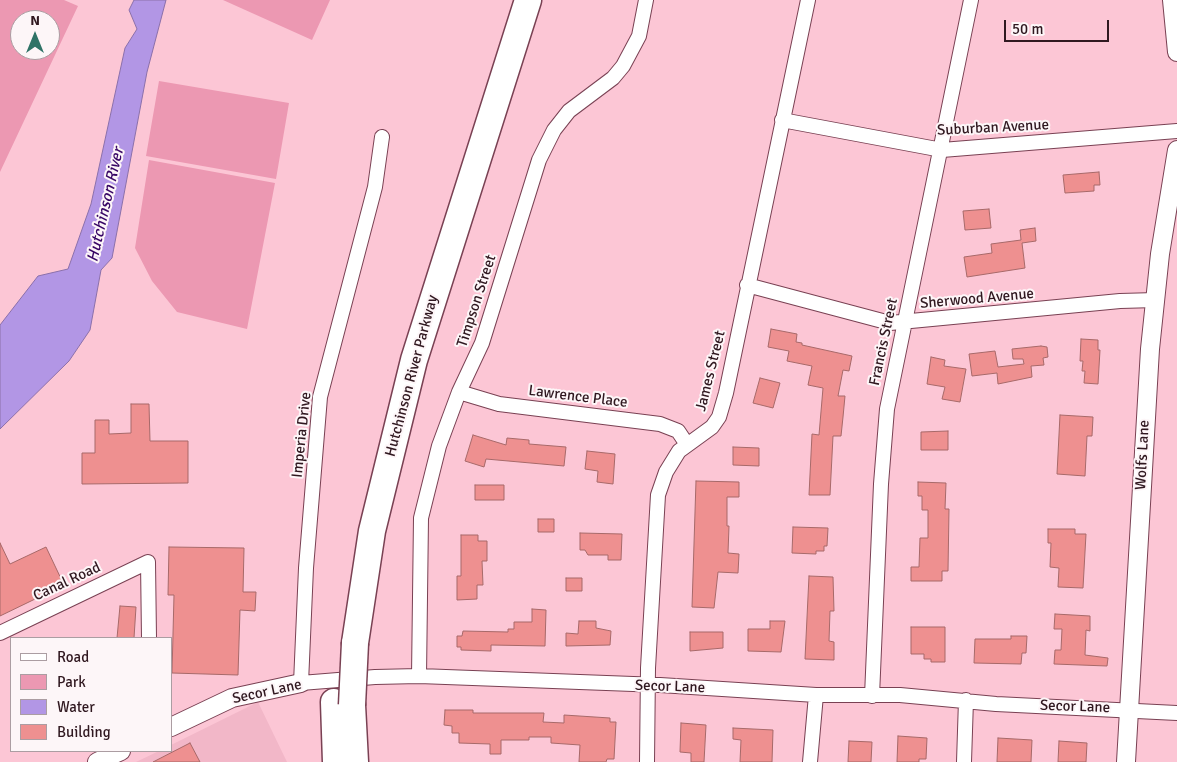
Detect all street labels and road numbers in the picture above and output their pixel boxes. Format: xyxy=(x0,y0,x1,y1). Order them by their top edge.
street label: Suburban Avenue xyxy=(937,116,1049,140)
street label: Timpson Street xyxy=(454,252,500,350)
street label: Sherwood Avenue xyxy=(919,285,1035,313)
street label: Hutchinson River Parkway xyxy=(382,293,442,459)
street label: Francis Street xyxy=(866,297,902,387)
street label: James Street xyxy=(692,329,730,413)
street label: Lawrence Place xyxy=(527,382,629,412)
street label: Imperia Drive xyxy=(289,391,315,479)
street label: Wolfs Lane xyxy=(1132,420,1154,490)
street label: Canal Road xyxy=(30,559,104,605)
street label: Secor Lane xyxy=(231,676,303,708)
street label: Secor Lane xyxy=(634,677,706,697)
street label: Secor Lane xyxy=(1039,697,1111,717)

